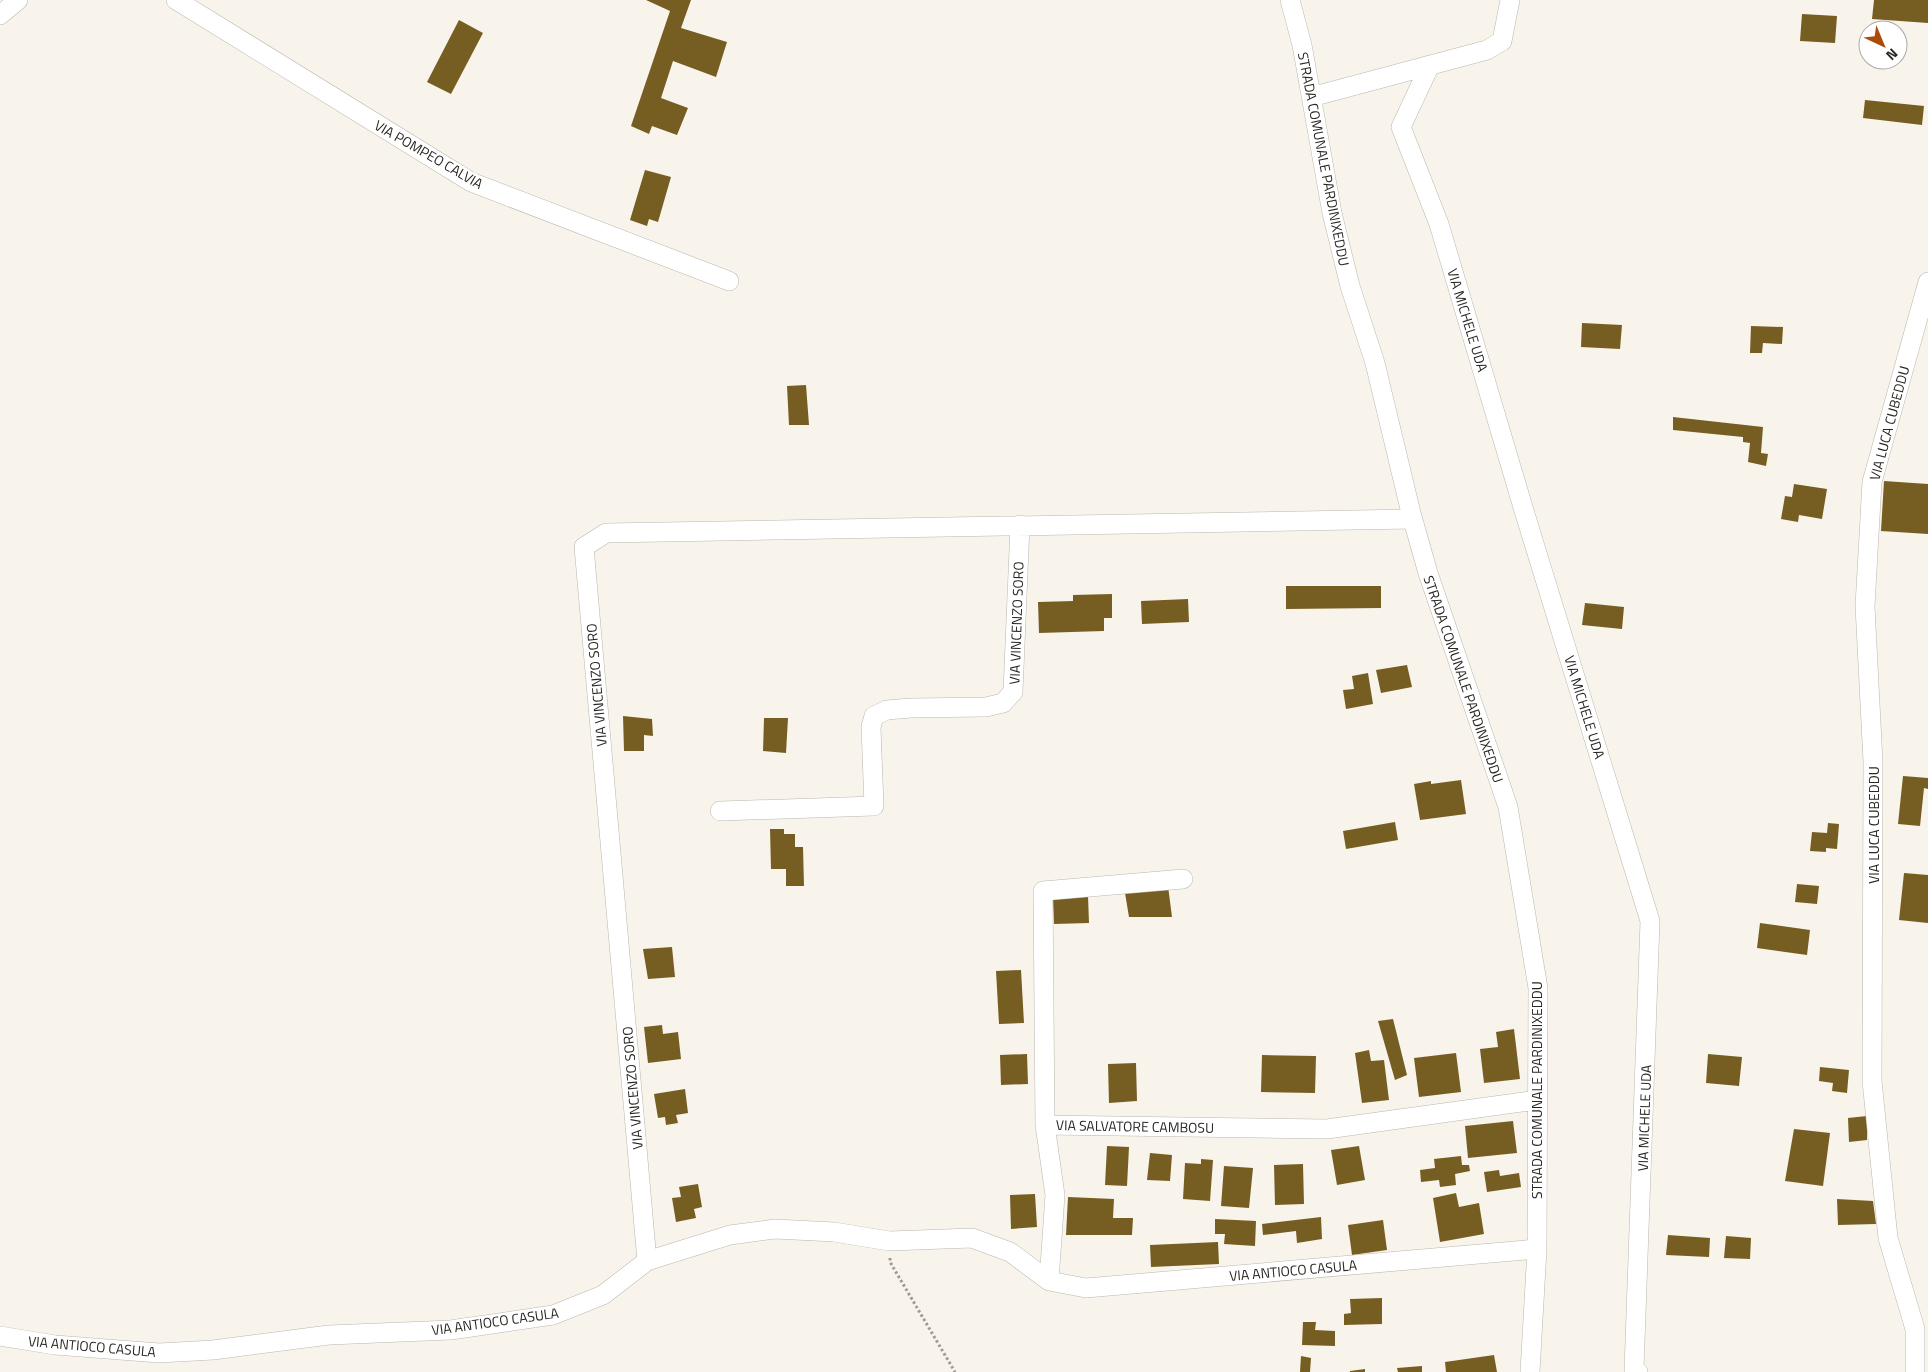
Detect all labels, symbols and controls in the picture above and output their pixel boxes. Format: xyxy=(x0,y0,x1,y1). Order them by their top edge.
north arrow xyxy=(1858,20,1908,70)
text: N xyxy=(1882,44,1903,66)
street label: STRADA COMUNALE PARDINIXEDDU xyxy=(1293,50,1355,268)
street label: VIA POMPEO CALVIA xyxy=(371,114,488,194)
street label: VIA MICHELE UDA xyxy=(1442,266,1494,375)
street label: VIA LUCA CUBEDDU xyxy=(1864,363,1914,483)
street label: VIA VINCENZO SORO xyxy=(1003,561,1029,685)
street label: STRADA COMUNALE PARDINIXEDDU xyxy=(1419,573,1509,785)
street label: VIA VINCENZO SORO xyxy=(580,623,612,747)
street label: VIA MICHELE UDA xyxy=(1559,653,1611,762)
street label: VIA LUCA CUBEDDU xyxy=(1863,766,1884,884)
street label: STRADA COMUNALE PARDINIXEDDU xyxy=(1526,981,1547,1199)
street label: VIA VINCENZO SORO xyxy=(616,1026,648,1150)
street label: VIA MICHELE UDA xyxy=(1632,1064,1656,1172)
street label: VIA SALVATORE CAMBOSU xyxy=(1056,1114,1214,1138)
street label: VIA ANTIOCO CASULA xyxy=(1228,1254,1358,1286)
street label: VIA ANTIOCO CASULA xyxy=(430,1302,561,1340)
street label: VIA ANTIOCO CASULA xyxy=(27,1330,157,1362)

